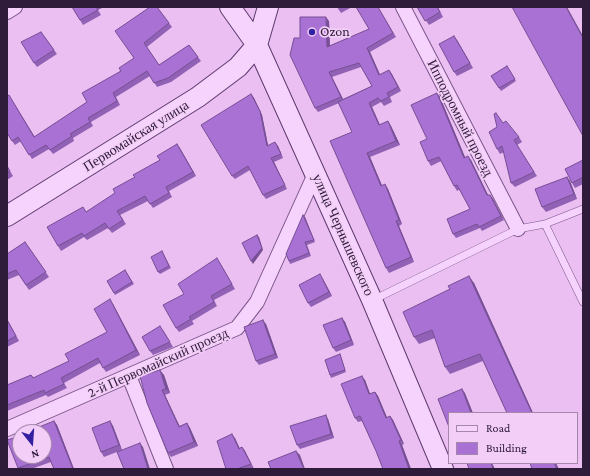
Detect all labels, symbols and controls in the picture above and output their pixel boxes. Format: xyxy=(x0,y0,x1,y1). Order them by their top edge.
place label: Ozon xyxy=(320,24,350,40)
marker: Ozon xyxy=(307,27,317,37)
street label: Ипподромный проезд xyxy=(423,57,497,179)
street label: Первомайская улица xyxy=(80,97,192,175)
street label: улица Чернышевского xyxy=(309,171,377,299)
street label: 2-й Первомайский проезд xyxy=(85,324,231,402)
legend xyxy=(448,412,578,464)
text: Road xyxy=(486,421,510,435)
north arrow xyxy=(12,424,52,464)
text: Building xyxy=(486,441,527,455)
text: N xyxy=(30,448,41,461)

